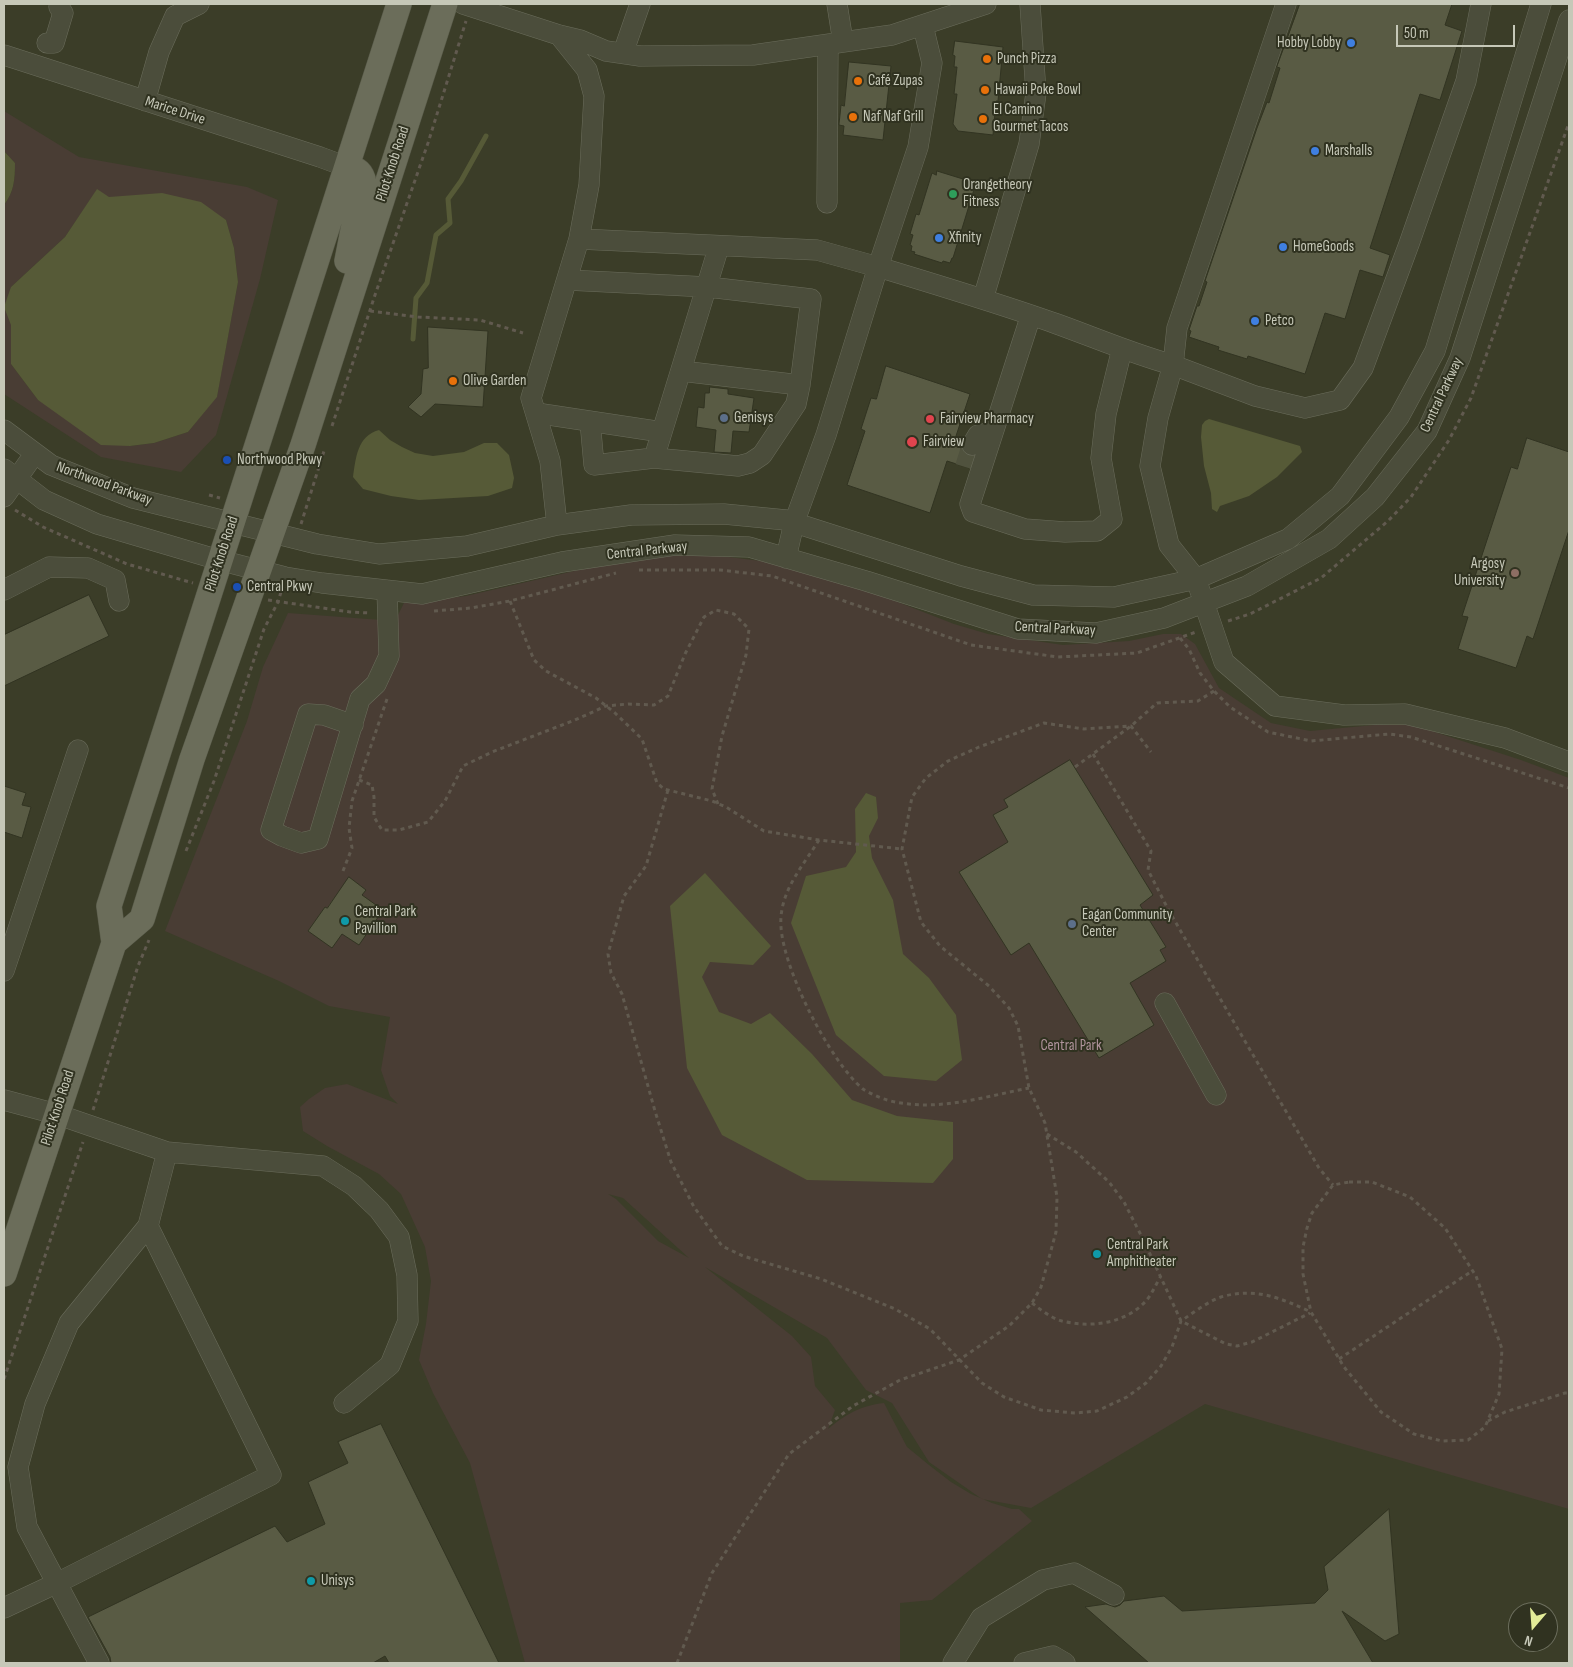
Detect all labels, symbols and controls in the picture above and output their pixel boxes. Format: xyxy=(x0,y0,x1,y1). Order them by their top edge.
scale bar xyxy=(1398,15,1517,47)
text: 50 m xyxy=(1404,24,1429,43)
place label: Hobby Lobby xyxy=(1277,34,1341,52)
marker: Hobby Lobby xyxy=(1345,37,1357,49)
place label: Punch Pizza xyxy=(997,50,1056,68)
marker: Punch Pizza xyxy=(981,53,993,65)
place label: Café Zupas xyxy=(868,72,923,90)
marker: Café Zupas xyxy=(852,75,864,87)
place label: Hawaii Poke Bowl xyxy=(995,81,1081,99)
marker: Hawaii Poke Bowl xyxy=(979,84,991,96)
street label: Marice Drive xyxy=(143,93,207,129)
place label: El Camino Gourmet Tacos xyxy=(993,101,1068,136)
place label: Naf Naf Grill xyxy=(863,108,923,126)
marker: Naf Naf Grill xyxy=(847,111,859,123)
marker: El Camino Gourmet Tacos xyxy=(977,113,989,125)
street label: Pilot Knob Road xyxy=(372,124,414,204)
place label: Marshalls xyxy=(1325,142,1372,160)
marker: Marshalls xyxy=(1309,145,1321,157)
place label: Orangetheory Fitness xyxy=(963,176,1032,211)
marker: Orangetheory Fitness xyxy=(947,188,959,200)
place label: Xfinity xyxy=(949,229,981,247)
marker: Xfinity xyxy=(933,232,945,244)
place label: HomeGoods xyxy=(1293,238,1354,256)
marker: HomeGoods xyxy=(1277,241,1289,253)
place label: Petco xyxy=(1265,312,1294,330)
marker: Petco xyxy=(1249,315,1261,327)
street label: Central Parkway xyxy=(1417,355,1467,435)
place label: Olive Garden xyxy=(463,372,526,390)
marker: Olive Garden xyxy=(447,375,459,387)
place label: Genisys xyxy=(734,409,773,427)
place label: Fairview Pharmacy xyxy=(940,410,1034,428)
marker: Genisys xyxy=(718,412,730,424)
marker: Fairview Pharmacy xyxy=(924,413,936,425)
place label: Fairview xyxy=(923,433,964,451)
marker: Fairview xyxy=(905,435,919,449)
place label: Northwood Pkwy xyxy=(237,451,322,469)
marker: Northwood Pkwy xyxy=(221,454,233,466)
street label: Northwood Parkway xyxy=(54,458,154,510)
street label: Pilot Knob Road xyxy=(201,514,243,594)
street label: Central Parkway xyxy=(606,538,688,564)
place label: Argosy University xyxy=(1454,555,1505,590)
marker: Argosy University xyxy=(1509,567,1521,579)
place label: Central Pkwy xyxy=(247,578,313,596)
marker: Central Pkwy xyxy=(231,581,243,593)
street label: Central Parkway xyxy=(1014,618,1096,640)
place label: Central Park Pavillion xyxy=(355,903,416,938)
place label: Eagan Community Center xyxy=(1082,906,1173,941)
marker: Central Park Pavillion xyxy=(339,915,351,927)
marker: Eagan Community Center xyxy=(1066,918,1078,930)
park label: Central Park xyxy=(1040,1037,1102,1055)
street label: Pilot Knob Road xyxy=(37,1068,79,1148)
place label: Central Park Amphitheater xyxy=(1107,1236,1176,1271)
marker: Central Park Amphitheater xyxy=(1091,1248,1103,1260)
place label: Unisys xyxy=(321,1572,354,1590)
marker: Unisys xyxy=(305,1575,317,1587)
north arrow xyxy=(1508,1602,1558,1652)
text: N xyxy=(1522,1632,1535,1650)

